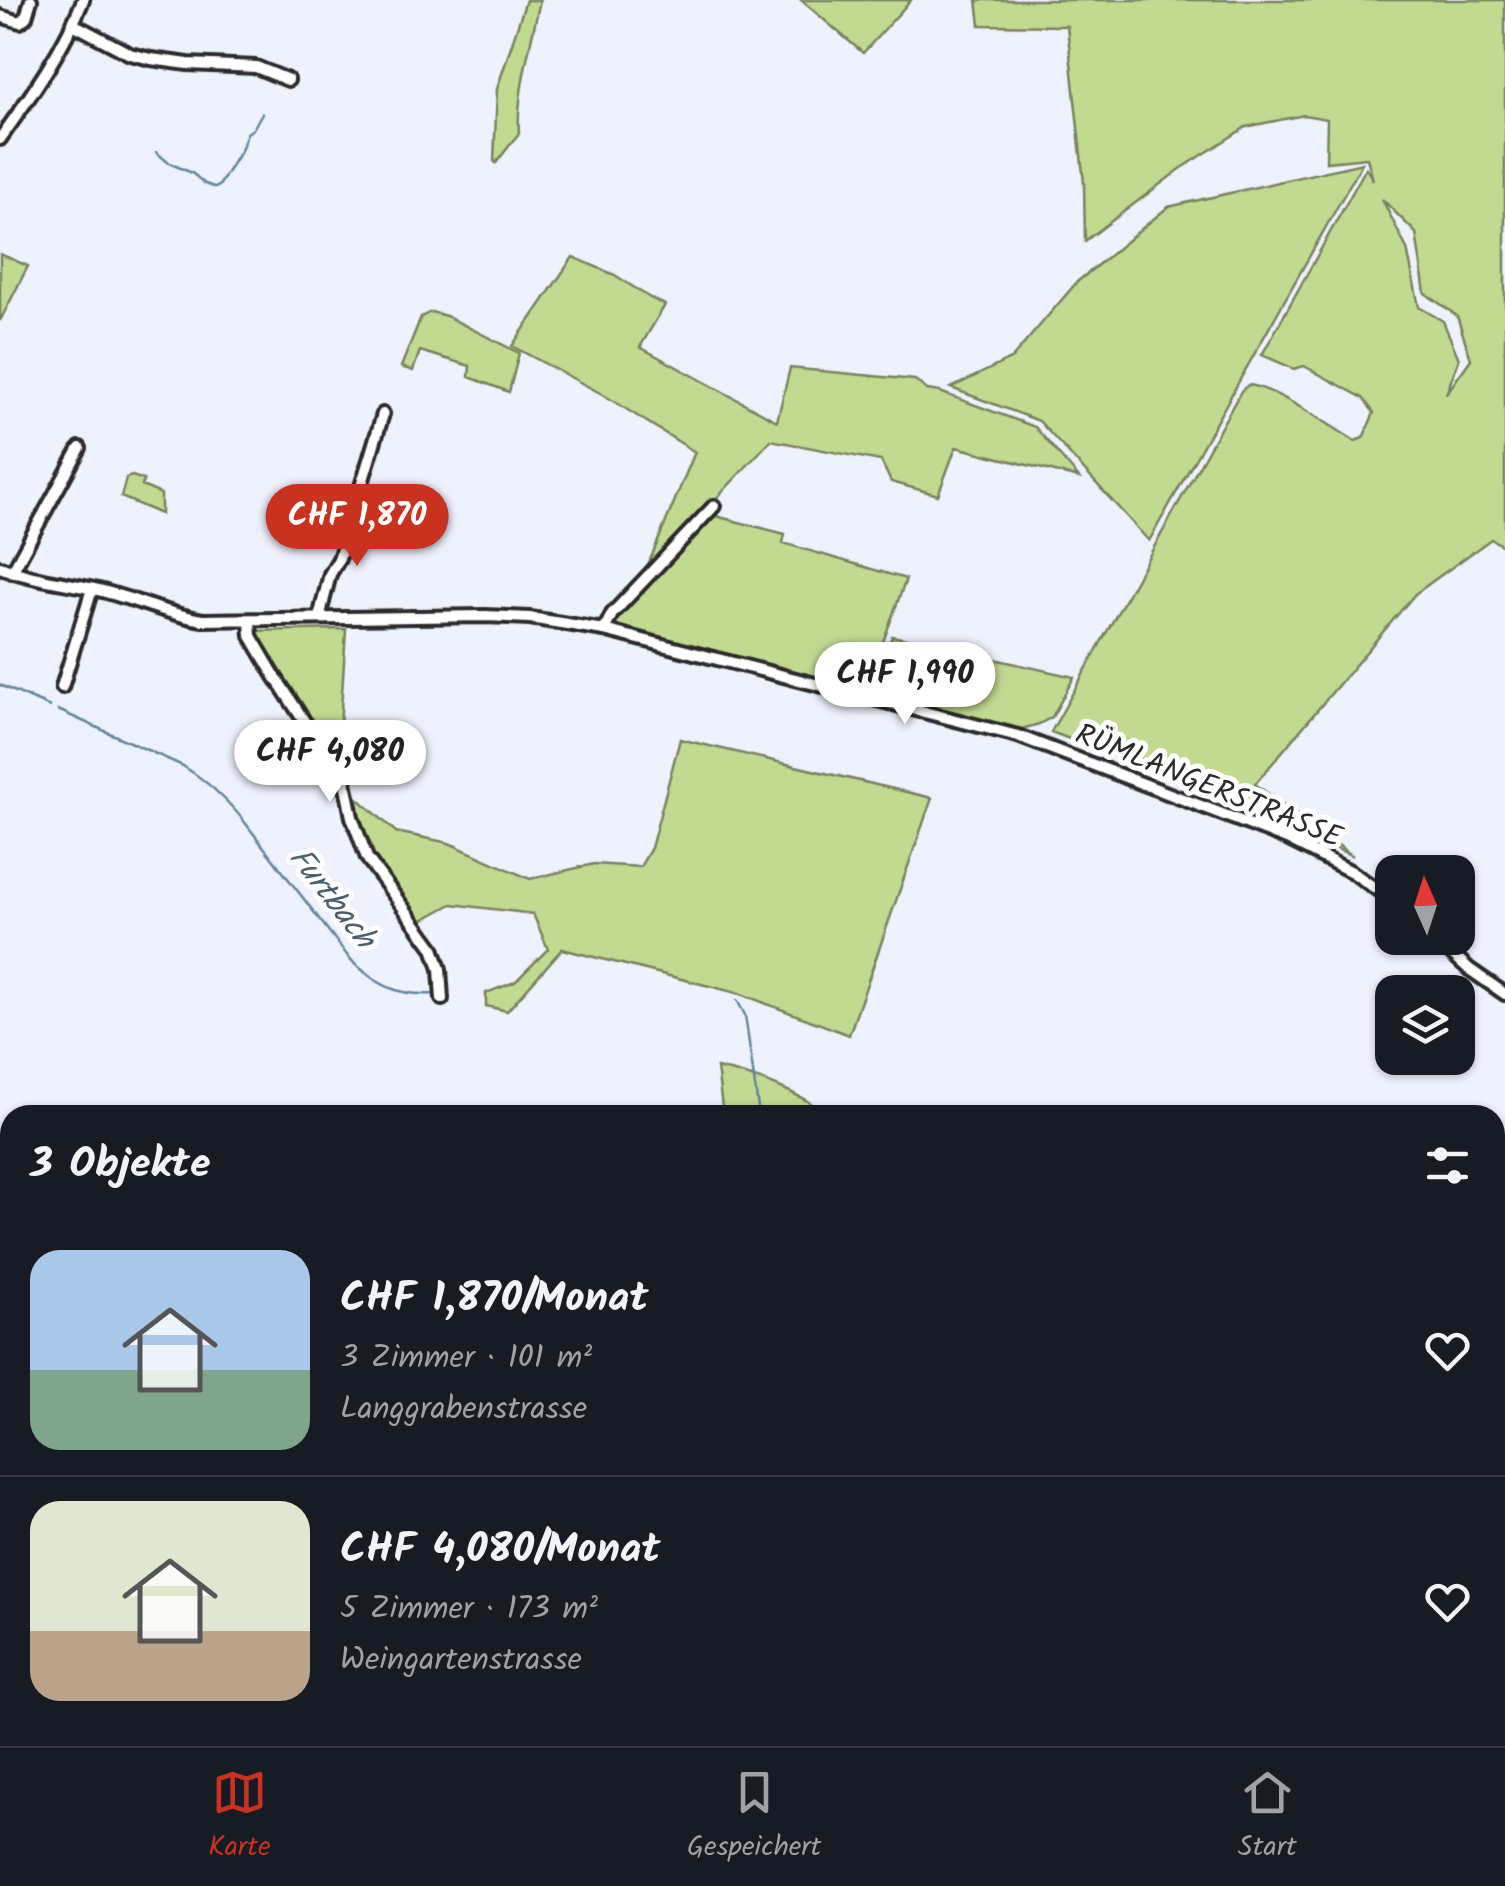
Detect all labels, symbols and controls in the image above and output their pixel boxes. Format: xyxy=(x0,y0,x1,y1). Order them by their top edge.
pin: CHF 1,870 xyxy=(243,484,471,569)
text: CHF 1,870 xyxy=(288,491,426,542)
pin: CHF 1,990 xyxy=(791,642,1019,727)
text: CHF 1,990 xyxy=(836,649,974,700)
street label: RÜMLANGERSTRASSE xyxy=(1067,711,1350,863)
pin: CHF 4,080 xyxy=(216,720,444,805)
text: CHF 4,080 xyxy=(256,727,404,778)
water label: Furtbach xyxy=(275,836,389,963)
north arrow xyxy=(1375,855,1475,955)
map controls xyxy=(1375,855,1475,1075)
button: layers xyxy=(1375,975,1475,1075)
text: 3 Objekte xyxy=(30,1132,211,1199)
icon: filters xyxy=(1420,1138,1475,1193)
text: CHF 1,870/Monat xyxy=(340,1266,648,1333)
icon: home xyxy=(110,1290,230,1410)
icon: heart xyxy=(1420,1323,1475,1378)
text: 3 Zimmer · 101 m² xyxy=(340,1333,592,1384)
text: Langgrabenstrasse xyxy=(340,1384,587,1435)
text: CHF 4,080/Monat xyxy=(340,1517,660,1584)
icon: home xyxy=(110,1541,230,1661)
icon: heart xyxy=(1420,1574,1475,1629)
text: 5 Zimmer · 173 m² xyxy=(340,1584,598,1635)
text: Weingartenstrasse xyxy=(340,1635,582,1686)
tab: Karte xyxy=(208,1765,271,1870)
tab: Gespeichert xyxy=(687,1765,821,1870)
tab: Start xyxy=(1238,1765,1297,1870)

